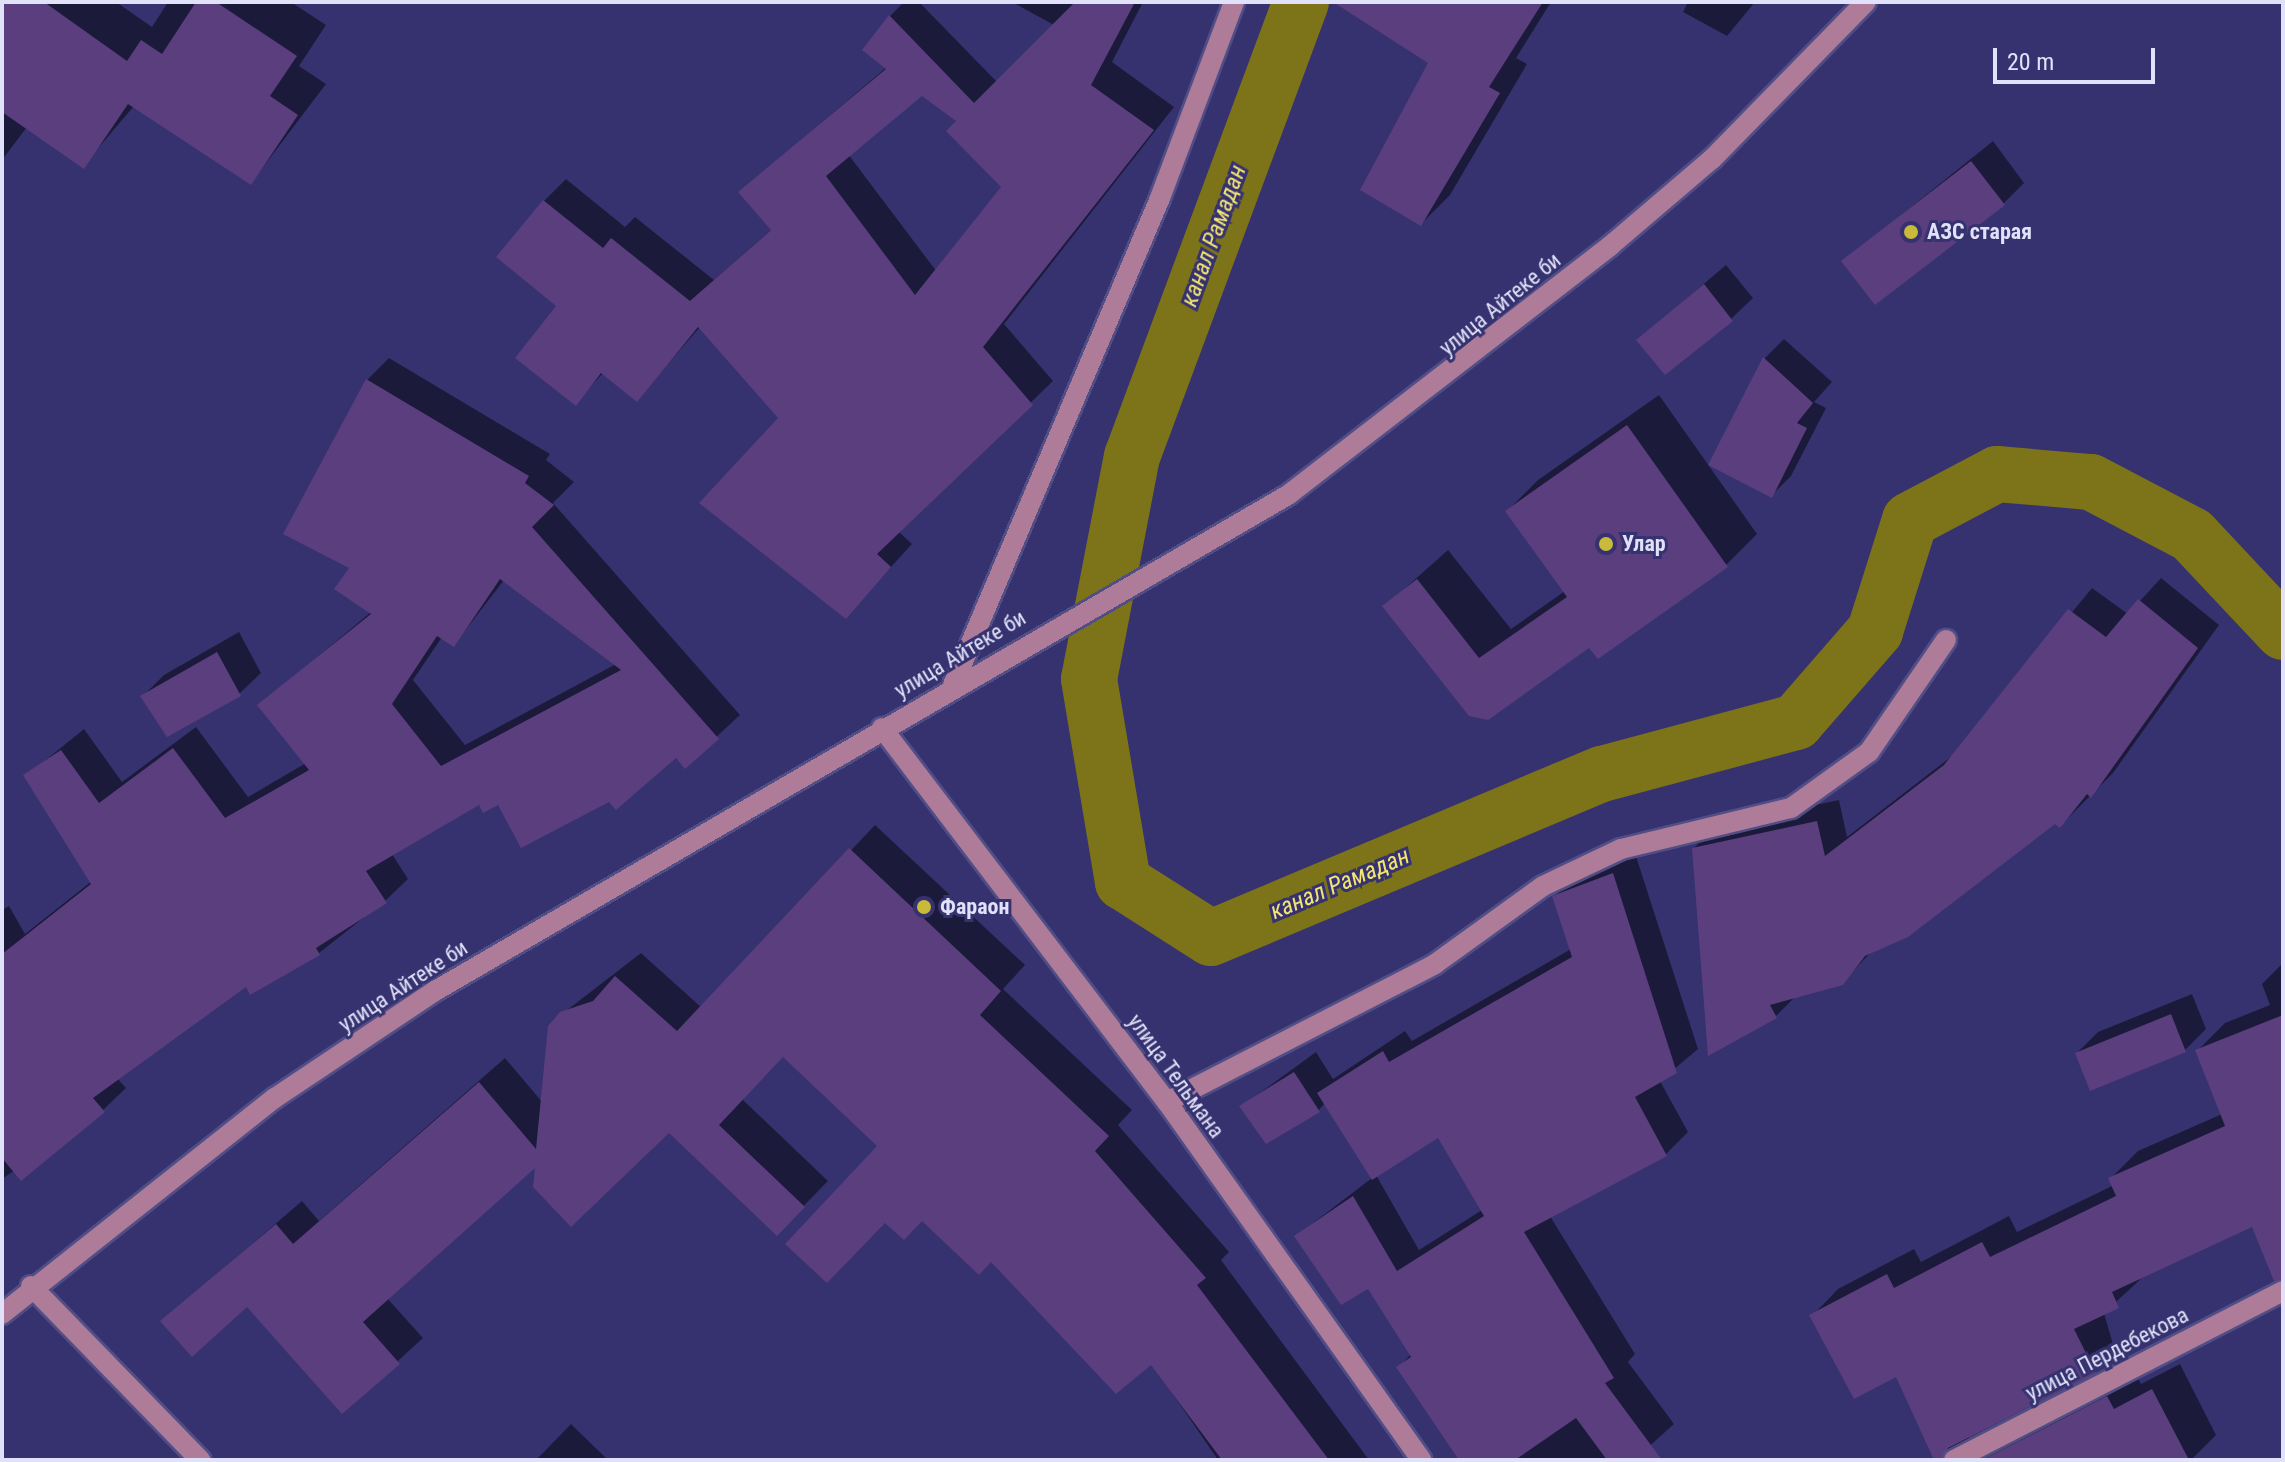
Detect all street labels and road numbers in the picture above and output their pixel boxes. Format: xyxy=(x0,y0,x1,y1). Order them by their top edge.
street label: улица Айтеке би xyxy=(1434,247,1566,361)
street label: улица Айтеке би xyxy=(890,604,1030,704)
street label: улица Айтеке би xyxy=(334,935,472,1037)
street label: улица Тельмана xyxy=(1122,1009,1230,1143)
street label: улица Пердебекова xyxy=(2021,1302,2193,1406)

